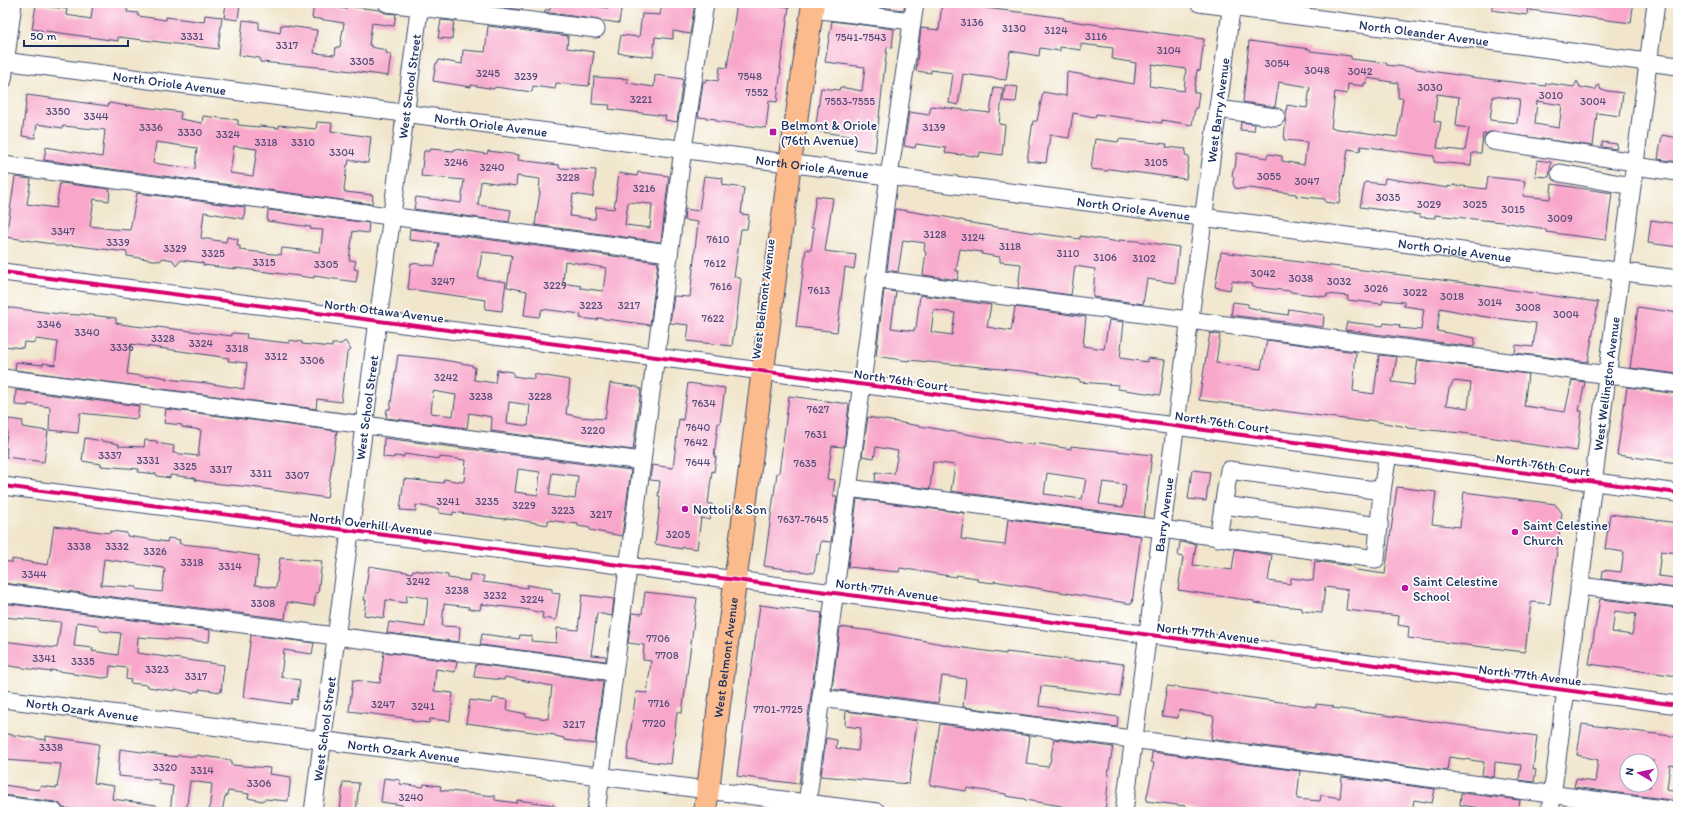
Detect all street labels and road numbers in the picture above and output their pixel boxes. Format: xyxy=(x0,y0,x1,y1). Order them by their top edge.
street label: North Oleander Avenue xyxy=(1358,17,1490,49)
street label: West School Street xyxy=(395,33,423,140)
street label: West Barry Avenue xyxy=(1203,57,1232,164)
street label: North Oriole Avenue xyxy=(112,68,227,97)
street label: North Oriole Avenue xyxy=(433,110,548,139)
street label: North Oriole Avenue xyxy=(755,152,870,181)
street label: North Oriole Avenue xyxy=(1076,193,1191,223)
street label: North Oriole Avenue xyxy=(1397,235,1512,265)
street label: West Belmont Avenue xyxy=(748,238,778,360)
street label: North Ottawa Avenue xyxy=(323,296,445,326)
street label: West Wellington Avenue xyxy=(1590,316,1622,452)
street label: West School Street xyxy=(352,354,381,461)
street label: North 76th Court xyxy=(853,366,949,394)
street label: North 76th Court xyxy=(1174,408,1270,436)
street label: North 76th Court xyxy=(1495,451,1591,479)
street label: Barry Avenue xyxy=(1151,476,1176,553)
street label: North Overhill Avenue xyxy=(309,509,433,539)
street label: North 77th Avenue xyxy=(835,575,939,605)
street label: West Belmont Avenue xyxy=(710,596,741,719)
street label: North 77th Avenue xyxy=(1156,619,1260,647)
street label: North 77th Avenue xyxy=(1478,661,1582,689)
street label: West School Street xyxy=(310,675,338,782)
street label: North Ozark Avenue xyxy=(25,695,139,724)
street label: North Ozark Avenue xyxy=(347,736,461,765)

